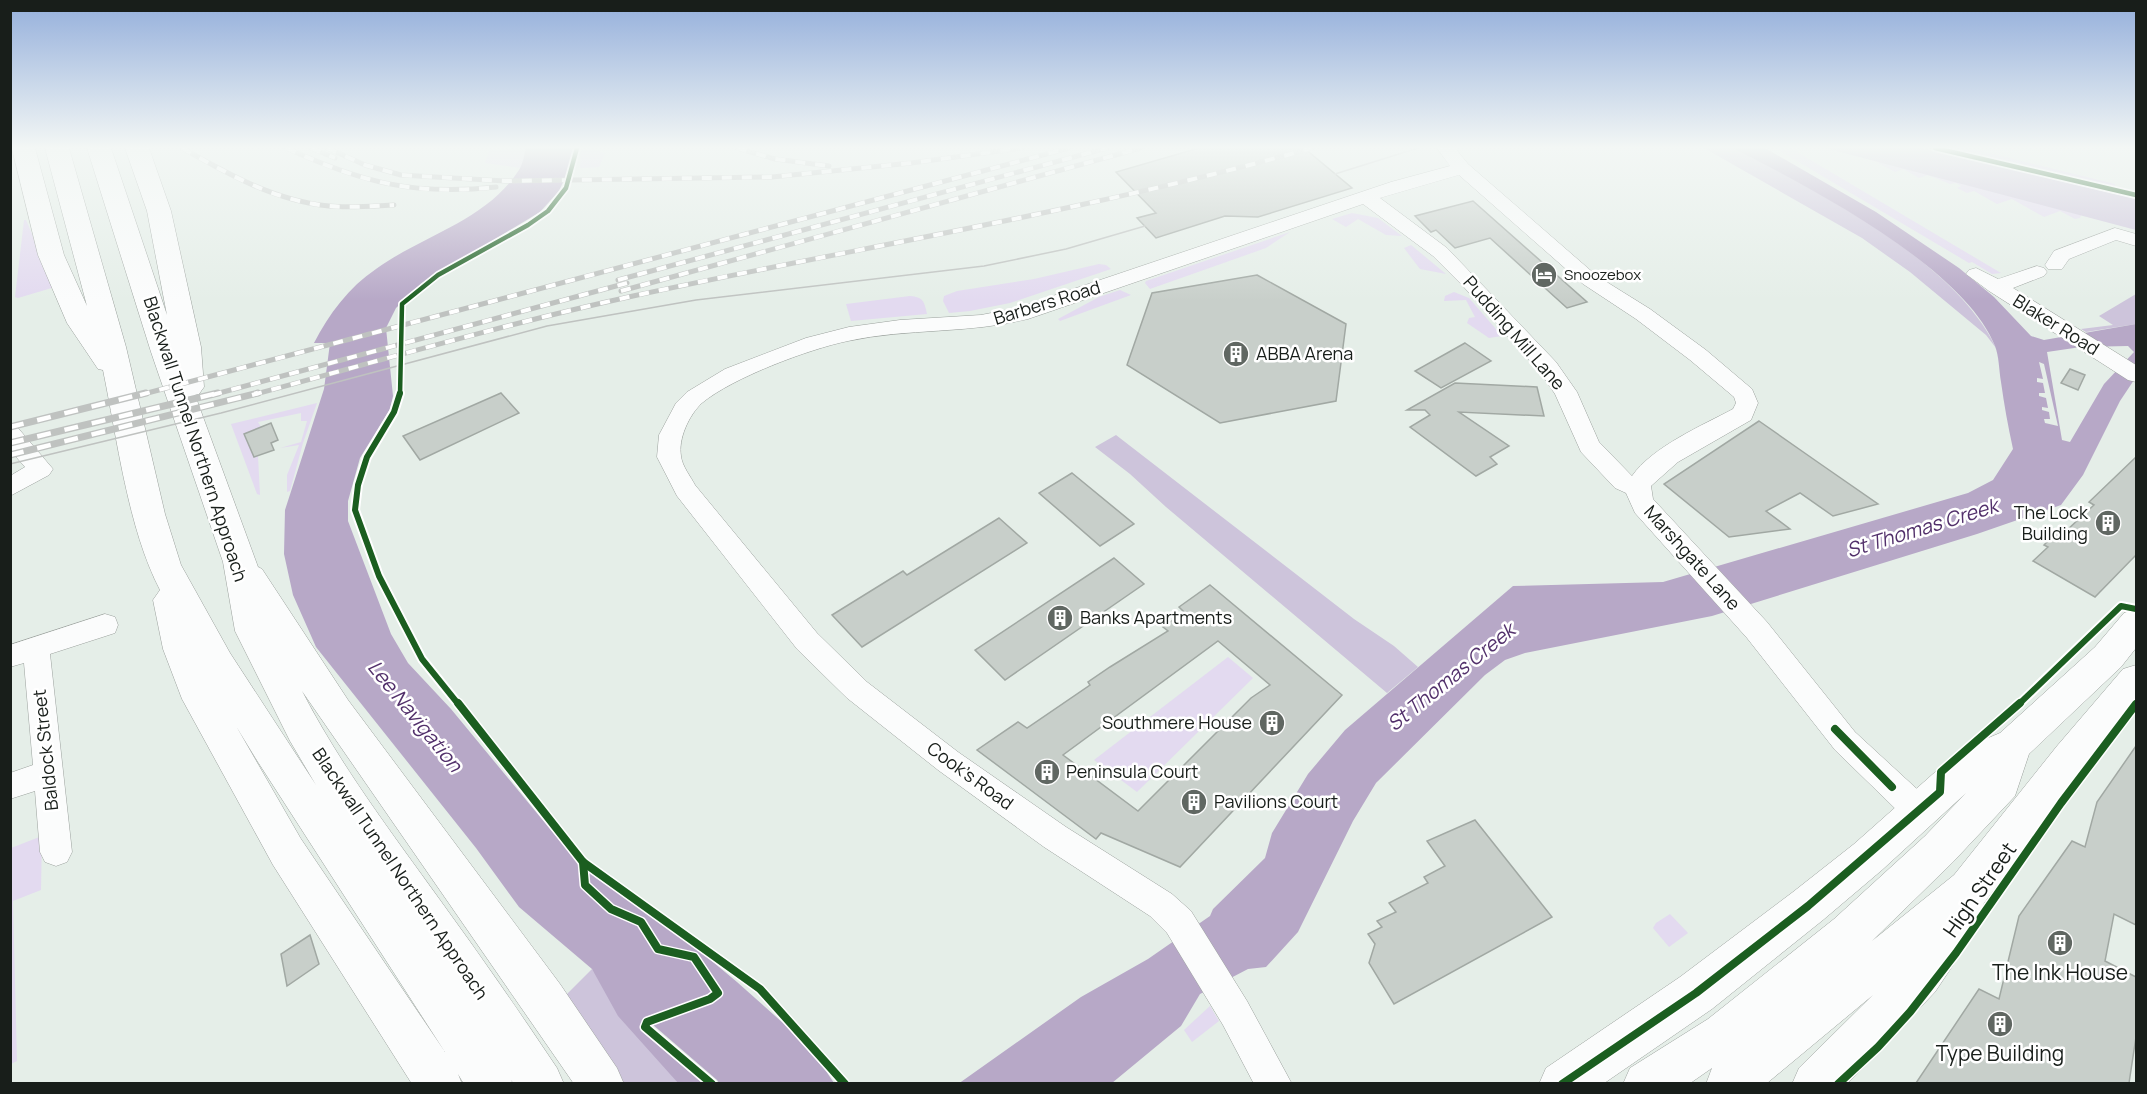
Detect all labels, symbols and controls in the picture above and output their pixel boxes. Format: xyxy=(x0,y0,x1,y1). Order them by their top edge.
hotel icon: Snoozebox xyxy=(1529,260,1559,290)
place label: Snoozebox xyxy=(1564,264,1641,285)
street label: Pudding Mill Lane xyxy=(1459,270,1571,394)
street label: Barbers Road xyxy=(990,274,1103,330)
street label: Blaker Road xyxy=(2009,288,2104,360)
street label: Blackwall Tunnel Northern Approach xyxy=(138,293,253,584)
building icon: ABBA Arena xyxy=(1221,339,1251,369)
place label: ABBA Arena xyxy=(1256,341,1353,365)
water label: St Thomas Creek xyxy=(1843,491,2004,563)
street label: Marshgate Lane xyxy=(1639,500,1746,615)
place label: The Lock Building xyxy=(2014,500,2089,545)
building icon: The Lock Building xyxy=(2093,508,2123,538)
building icon: Banks Apartments xyxy=(1045,603,1075,633)
place label: Banks Apartments xyxy=(1080,605,1232,629)
water label: St Thomas Creek xyxy=(1381,615,1523,737)
water label: Lee Navigation xyxy=(362,654,469,778)
street label: Baldock Street xyxy=(27,688,63,812)
building icon: Southmere House xyxy=(1257,708,1287,738)
place label: Southmere House xyxy=(1102,710,1252,734)
street label: Cook's Road xyxy=(923,736,1019,815)
street label: Blackwall Tunnel Northern Approach xyxy=(307,743,494,1004)
building icon: Peninsula Court xyxy=(1032,757,1062,787)
place label: Peninsula Court xyxy=(1066,759,1199,783)
building icon: Pavilions Court xyxy=(1179,787,1209,817)
place label: Pavilions Court xyxy=(1214,789,1338,813)
street label: High Street xyxy=(1936,836,2022,943)
building icon: The Ink House xyxy=(2045,928,2075,958)
place label: The Ink House xyxy=(1992,958,2128,986)
building icon: Type Building xyxy=(1985,1009,2015,1039)
place label: Type Building xyxy=(1936,1039,2064,1067)

